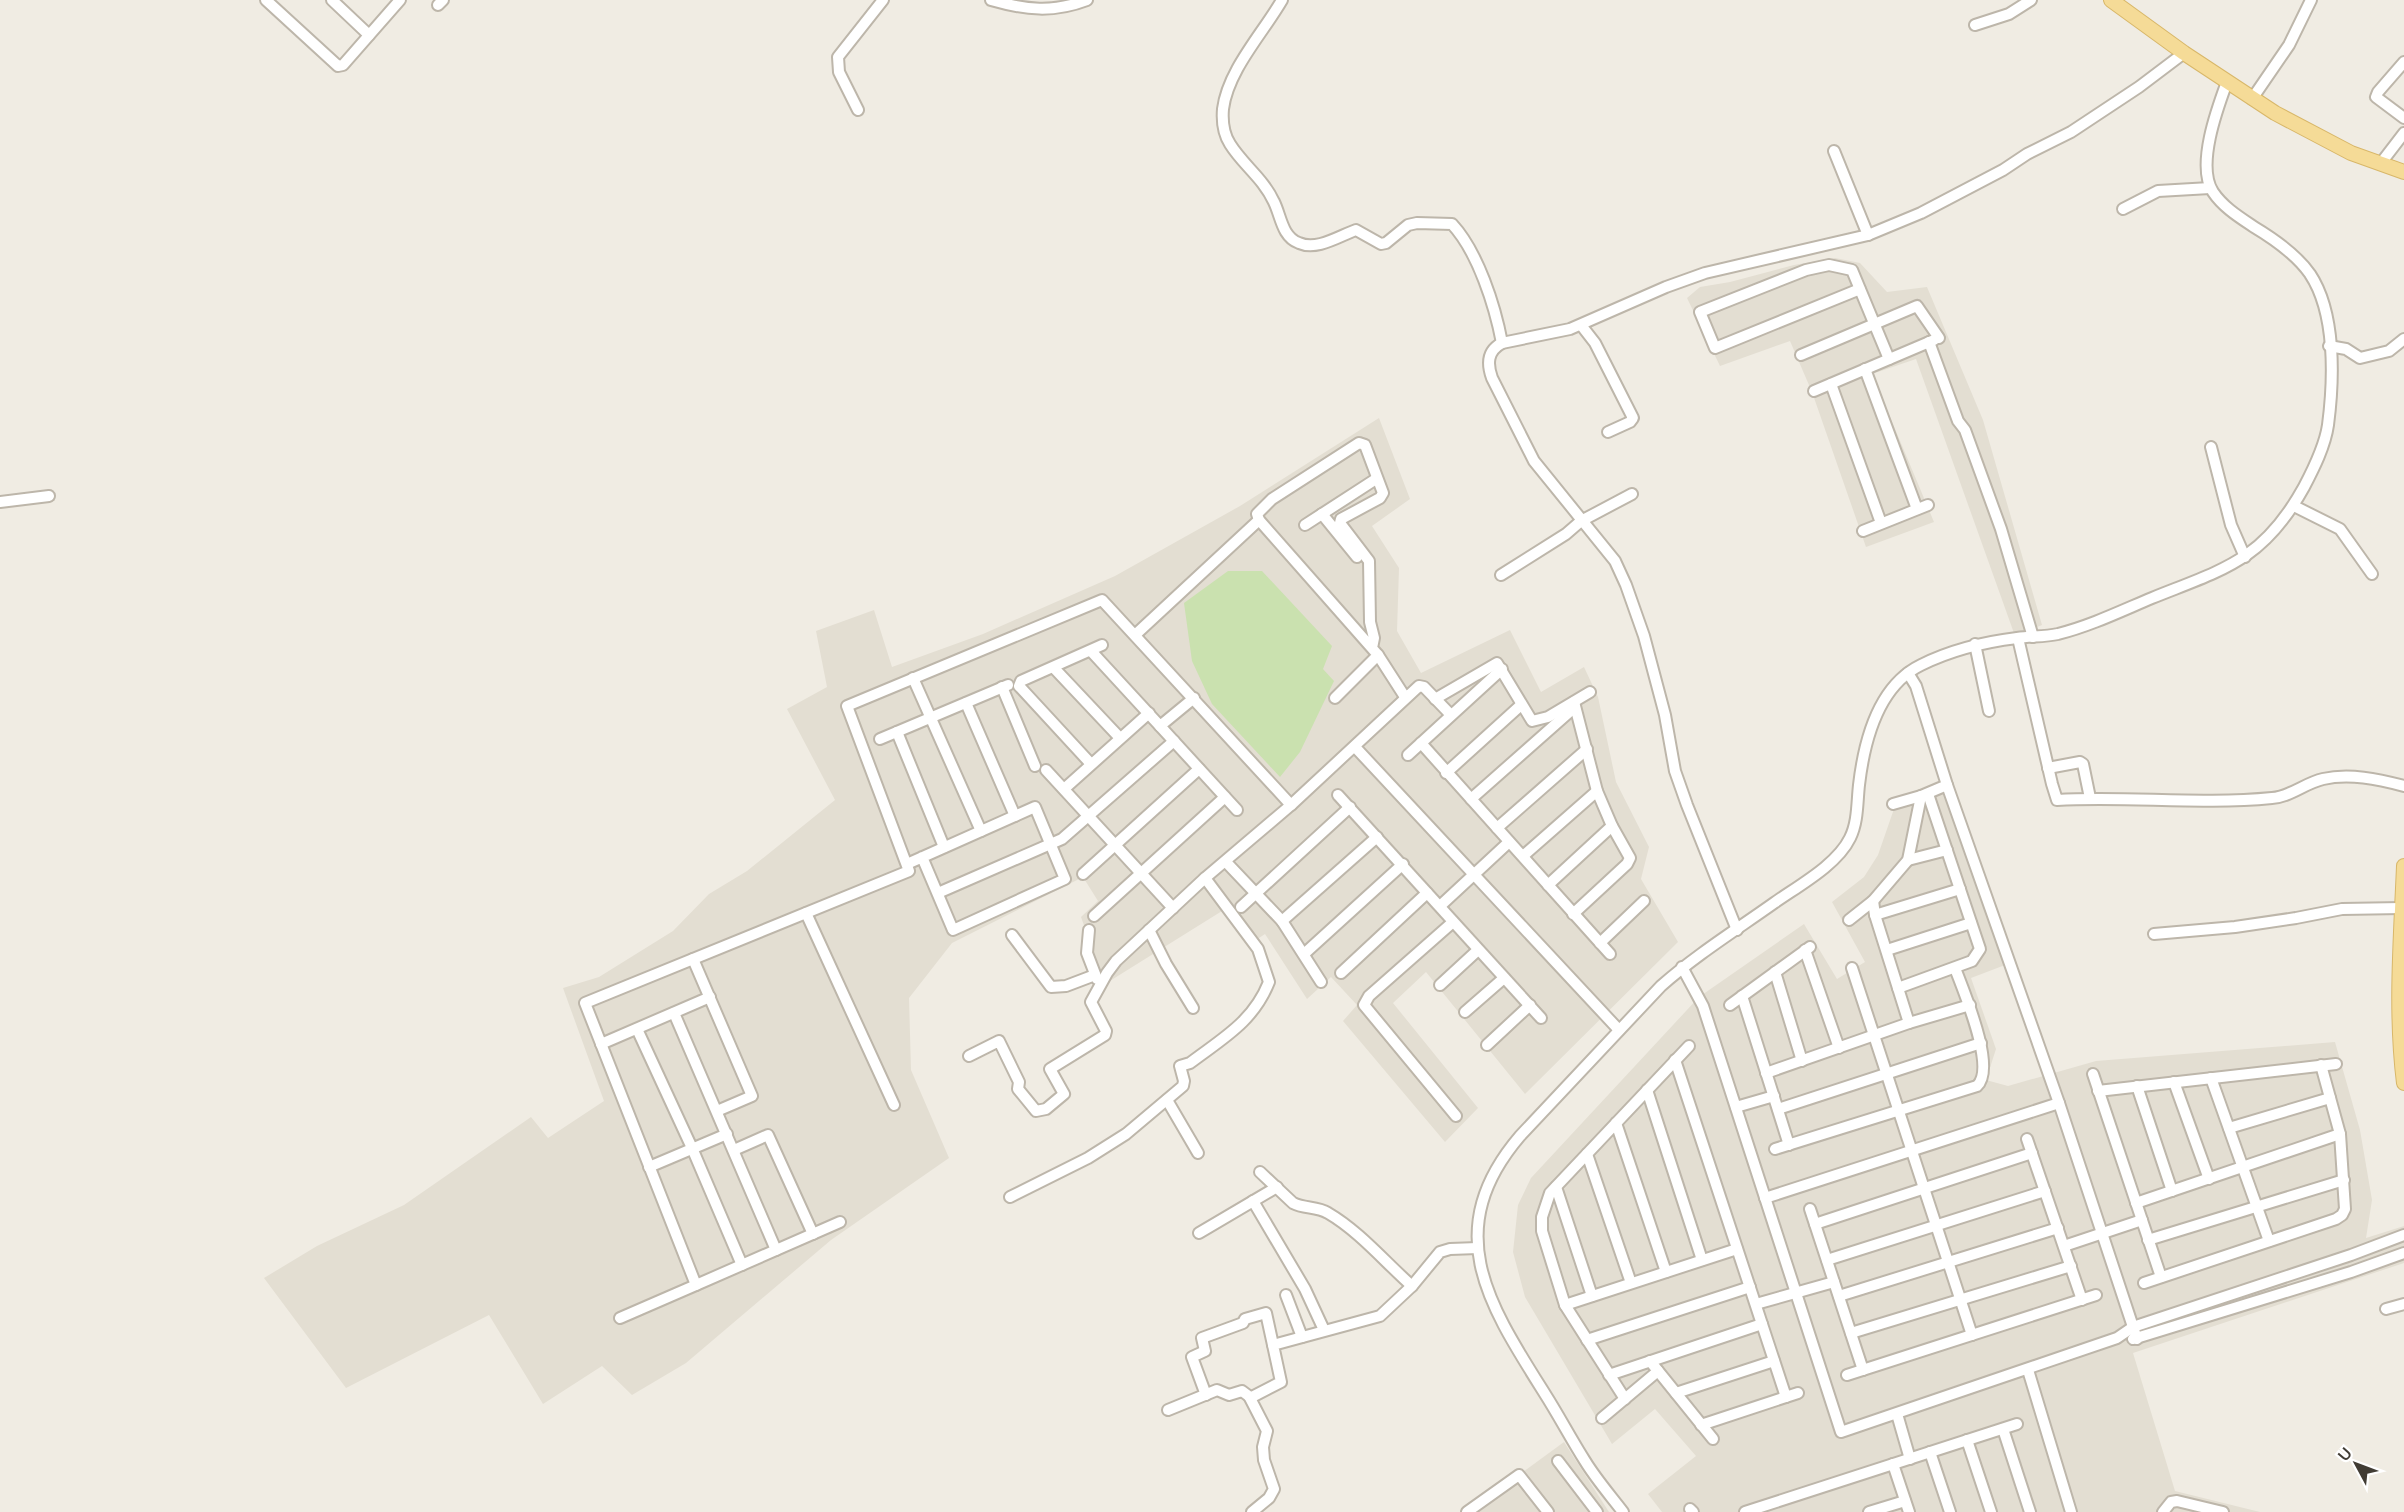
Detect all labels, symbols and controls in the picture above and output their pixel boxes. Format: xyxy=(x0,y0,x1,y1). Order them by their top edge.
north arrow xyxy=(2326,1434,2386,1494)
text: U xyxy=(2333,1443,2356,1465)

